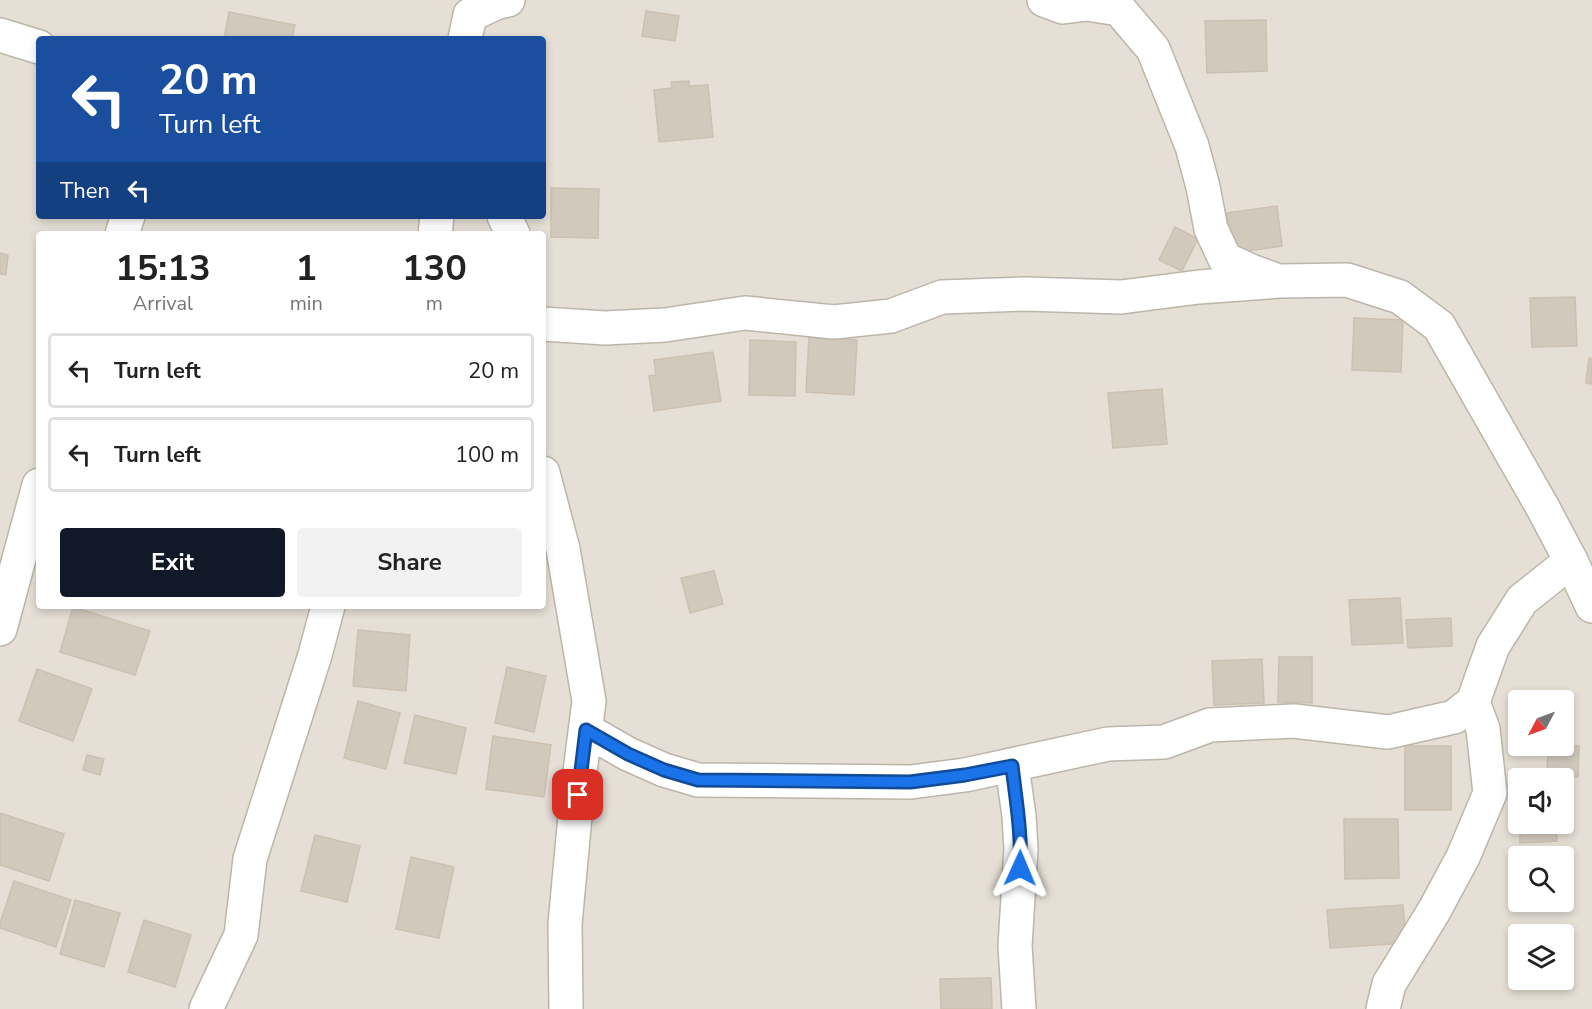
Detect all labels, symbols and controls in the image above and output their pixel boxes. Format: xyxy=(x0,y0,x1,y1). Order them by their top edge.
text: 20 m xyxy=(159,52,258,109)
icon: left xyxy=(60,60,138,138)
text: Turn left xyxy=(159,106,260,143)
icon: left xyxy=(122,174,155,207)
text: Then xyxy=(60,176,110,206)
text: 15:13 xyxy=(115,244,211,293)
text: 1 xyxy=(295,244,317,293)
text: 130 xyxy=(402,244,467,293)
text: Arrival xyxy=(133,290,193,317)
text: min xyxy=(290,290,323,317)
text: m xyxy=(426,290,443,317)
icon: left xyxy=(63,354,96,387)
text: Turn left xyxy=(114,356,201,386)
text: 20 m xyxy=(468,356,519,386)
icon: left xyxy=(63,438,96,471)
text: Turn left xyxy=(114,440,201,470)
text: 100 m xyxy=(455,440,519,470)
button: Exit xyxy=(60,528,285,597)
button: Share xyxy=(297,528,522,597)
north arrow xyxy=(1508,690,1574,756)
map controls xyxy=(1508,690,1574,990)
button: sound xyxy=(1508,768,1574,834)
pin xyxy=(552,769,603,820)
icon: arrive xyxy=(561,778,594,811)
position arrow xyxy=(988,836,1052,900)
button: search xyxy=(1508,846,1574,912)
button: layers xyxy=(1508,924,1574,990)

